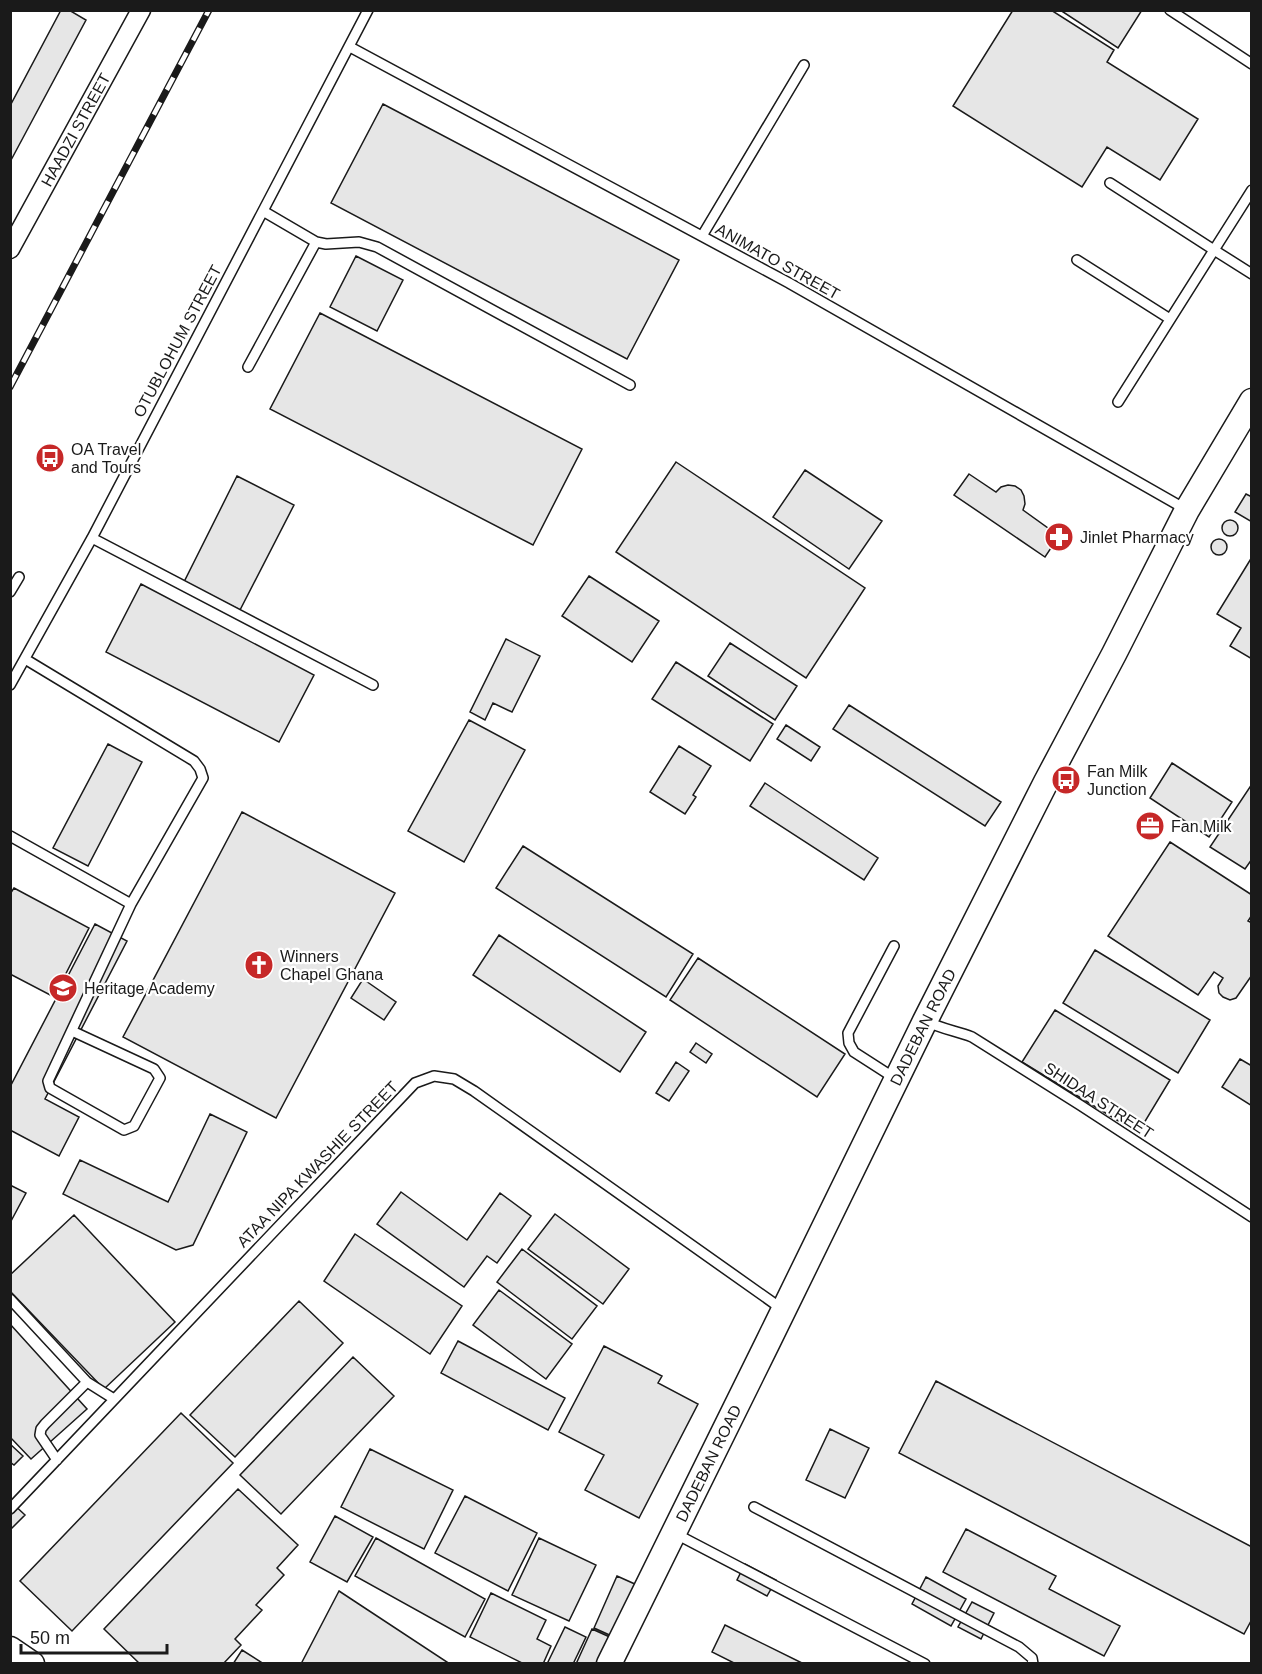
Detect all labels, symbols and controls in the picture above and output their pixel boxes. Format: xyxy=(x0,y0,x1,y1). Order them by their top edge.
street label: HAADZI STREET xyxy=(38,70,114,189)
street label: ANIMATO STREET xyxy=(713,220,843,303)
street label: OTUBLOHUM STREET xyxy=(130,262,225,420)
place label: OA Travel and Tours xyxy=(71,441,141,476)
bus stop icon: OA Travel and Tours xyxy=(34,442,66,474)
pharmacy icon: Jinlet Pharmacy xyxy=(1043,521,1075,553)
place label: Jinlet Pharmacy xyxy=(1080,529,1194,546)
place label: Fan Milk Junction xyxy=(1087,763,1148,798)
bus stop icon: Fan Milk Junction xyxy=(1050,764,1082,796)
office icon: Fan Milk xyxy=(1134,810,1166,842)
place label: Fan Milk xyxy=(1171,818,1232,835)
place label: Winners Chapel Ghana xyxy=(280,948,383,983)
church icon: Winners Chapel Ghana xyxy=(243,949,275,981)
street label: DADEBAN ROAD xyxy=(887,966,959,1088)
school or university icon: Heritage Academy xyxy=(47,972,79,1004)
place label: Heritage Academy xyxy=(84,980,215,997)
street label: SHIDAA STREET xyxy=(1041,1059,1156,1142)
street label: ATAA NIPA KWASHIE STREET xyxy=(234,1078,401,1251)
street label: DADEBAN ROAD xyxy=(673,1402,745,1525)
scale bar xyxy=(21,1617,166,1655)
text: 50 m xyxy=(30,1628,70,1648)

